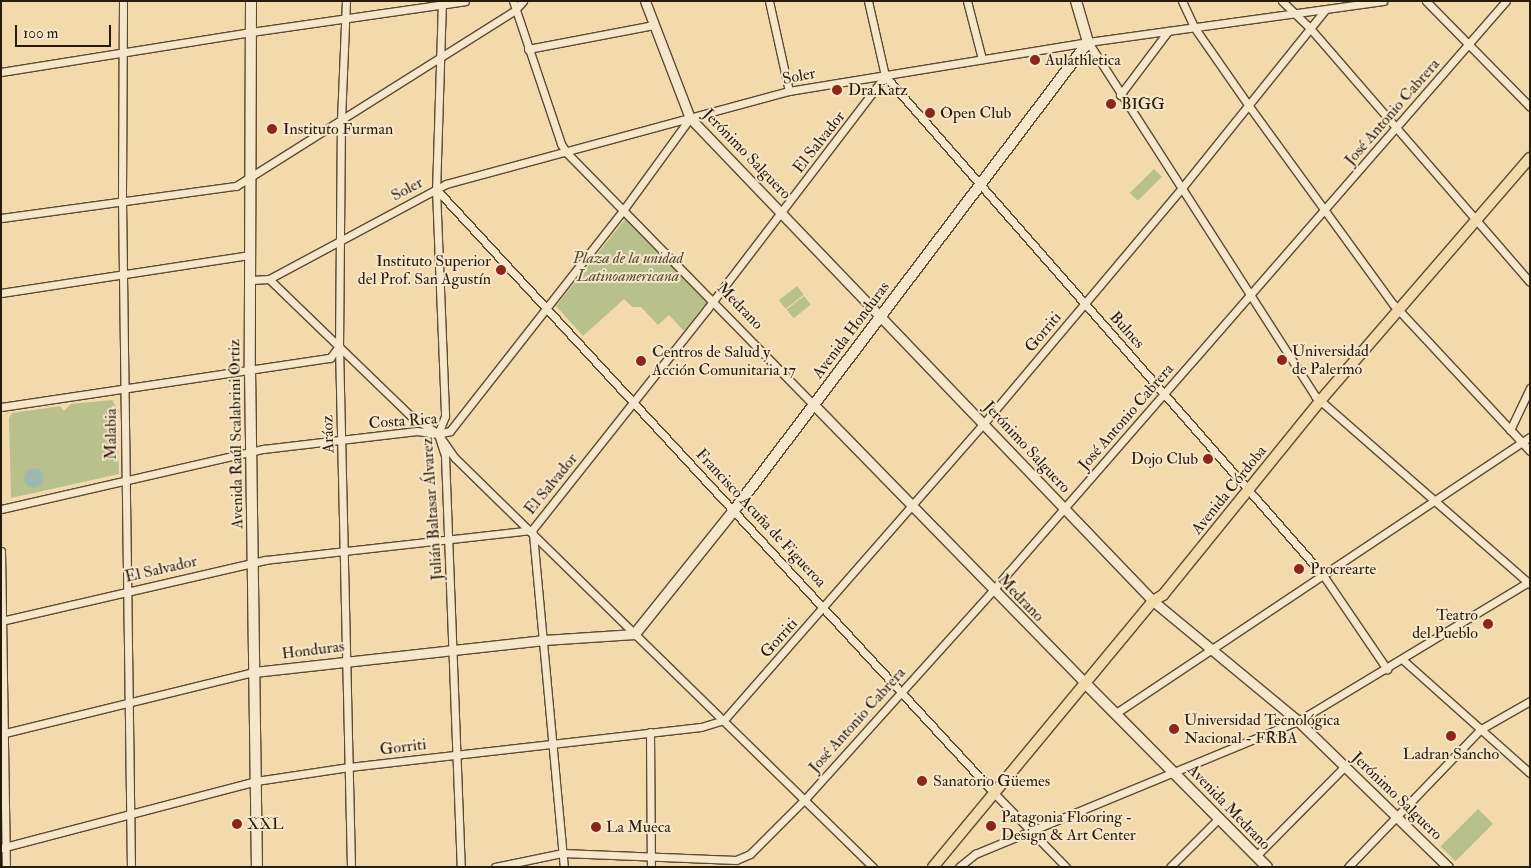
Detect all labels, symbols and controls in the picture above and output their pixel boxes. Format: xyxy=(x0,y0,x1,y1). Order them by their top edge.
scale bar xyxy=(18,15,114,47)
text: 100 m xyxy=(23,24,58,43)
place label: Aulathletica xyxy=(1045,50,1121,70)
marker: Aulathletica xyxy=(1029,54,1041,66)
street label: José Antonio Cabrera xyxy=(1340,55,1444,169)
street label: Soler xyxy=(781,63,817,89)
place label: Dra.Katz xyxy=(848,80,908,100)
marker: Dra.Katz xyxy=(830,83,844,97)
place label: BIGG xyxy=(1121,94,1165,114)
marker: BIGG xyxy=(1105,98,1117,110)
place label: Open Club xyxy=(940,103,1011,123)
street label: Jerónimo Salguero xyxy=(699,105,795,203)
street label: El Salvador xyxy=(789,107,849,177)
marker: Open Club xyxy=(924,107,936,119)
place label: Instituto Furman xyxy=(283,119,393,139)
marker: Instituto Furman xyxy=(265,122,279,136)
street label: Soler xyxy=(388,173,426,205)
park label: Plaza de la unidad Latinoamericana xyxy=(573,248,683,286)
place label: Instituto Superior del Prof. San Agustín xyxy=(358,251,491,289)
marker: Instituto Superior del Prof. San Agustín xyxy=(495,264,507,276)
street label: Medrano xyxy=(713,278,767,334)
street label: Avenida Honduras xyxy=(808,278,894,382)
street label: Bulnes xyxy=(1105,307,1149,353)
street label: Gorriti xyxy=(1021,308,1065,356)
street label: Avenida Raúl Scalabrini Ortiz xyxy=(225,339,247,529)
place label: Universidad de Palermo xyxy=(1292,341,1369,379)
place label: Centros de Salud y Acción Comunitaria 17 xyxy=(652,342,796,380)
marker: Centros de Salud y Acción Comunitaria 17 xyxy=(634,354,648,368)
marker: Universidad de Palermo xyxy=(1276,354,1288,366)
street label: José Antonio Cabrera xyxy=(1074,360,1178,474)
street label: Jerónimo Salguero xyxy=(980,397,1074,497)
street label: Malabia xyxy=(101,408,121,460)
street label: Costa Rica xyxy=(368,409,438,433)
street label: Aráoz xyxy=(318,415,338,453)
street label: Julián Baltasar Álvarez xyxy=(417,437,447,581)
street label: Avenida Córdoba xyxy=(1187,442,1271,538)
street label: Francisco Acuña de Figueroa xyxy=(692,445,830,591)
street label: El Salvador xyxy=(520,449,582,519)
place label: Dojo Club xyxy=(1131,449,1198,469)
marker: Dojo Club xyxy=(1202,453,1214,465)
street label: El Salvador xyxy=(123,551,199,587)
place label: Procrearte xyxy=(1310,559,1376,579)
marker: Procrearte xyxy=(1292,562,1306,576)
street label: Medrano xyxy=(994,570,1048,626)
place label: Teatro del Pueblo xyxy=(1412,605,1478,643)
street label: Gorriti xyxy=(756,614,802,662)
marker: Teatro del Pueblo xyxy=(1482,618,1494,630)
street label: Honduras xyxy=(281,637,345,663)
street label: José Antonio Cabrera xyxy=(805,663,909,777)
place label: Universidad Tecnológica Nacional - FRBA xyxy=(1184,710,1340,748)
marker: Universidad Tecnológica Nacional - FRBA xyxy=(1168,723,1180,735)
marker: Ladran Sancho xyxy=(1445,730,1457,742)
street label: Gorriti xyxy=(379,735,427,759)
place label: Ladran Sancho xyxy=(1403,744,1499,764)
street label: Jerónimo Salguero xyxy=(1348,748,1446,844)
street label: Avenida Medrano xyxy=(1183,760,1275,854)
place label: Sanatorio Güemes xyxy=(933,771,1050,791)
marker: Sanatorio Güemes xyxy=(915,774,929,788)
place label: Patagonia Flooring - Design & Art Center xyxy=(1001,807,1136,845)
place label: XXL xyxy=(247,814,283,834)
place label: La Mueca xyxy=(606,817,671,837)
marker: XXL xyxy=(231,818,243,830)
marker: Patagonia Flooring - Design & Art Center xyxy=(985,820,997,832)
marker: La Mueca xyxy=(590,821,602,833)

